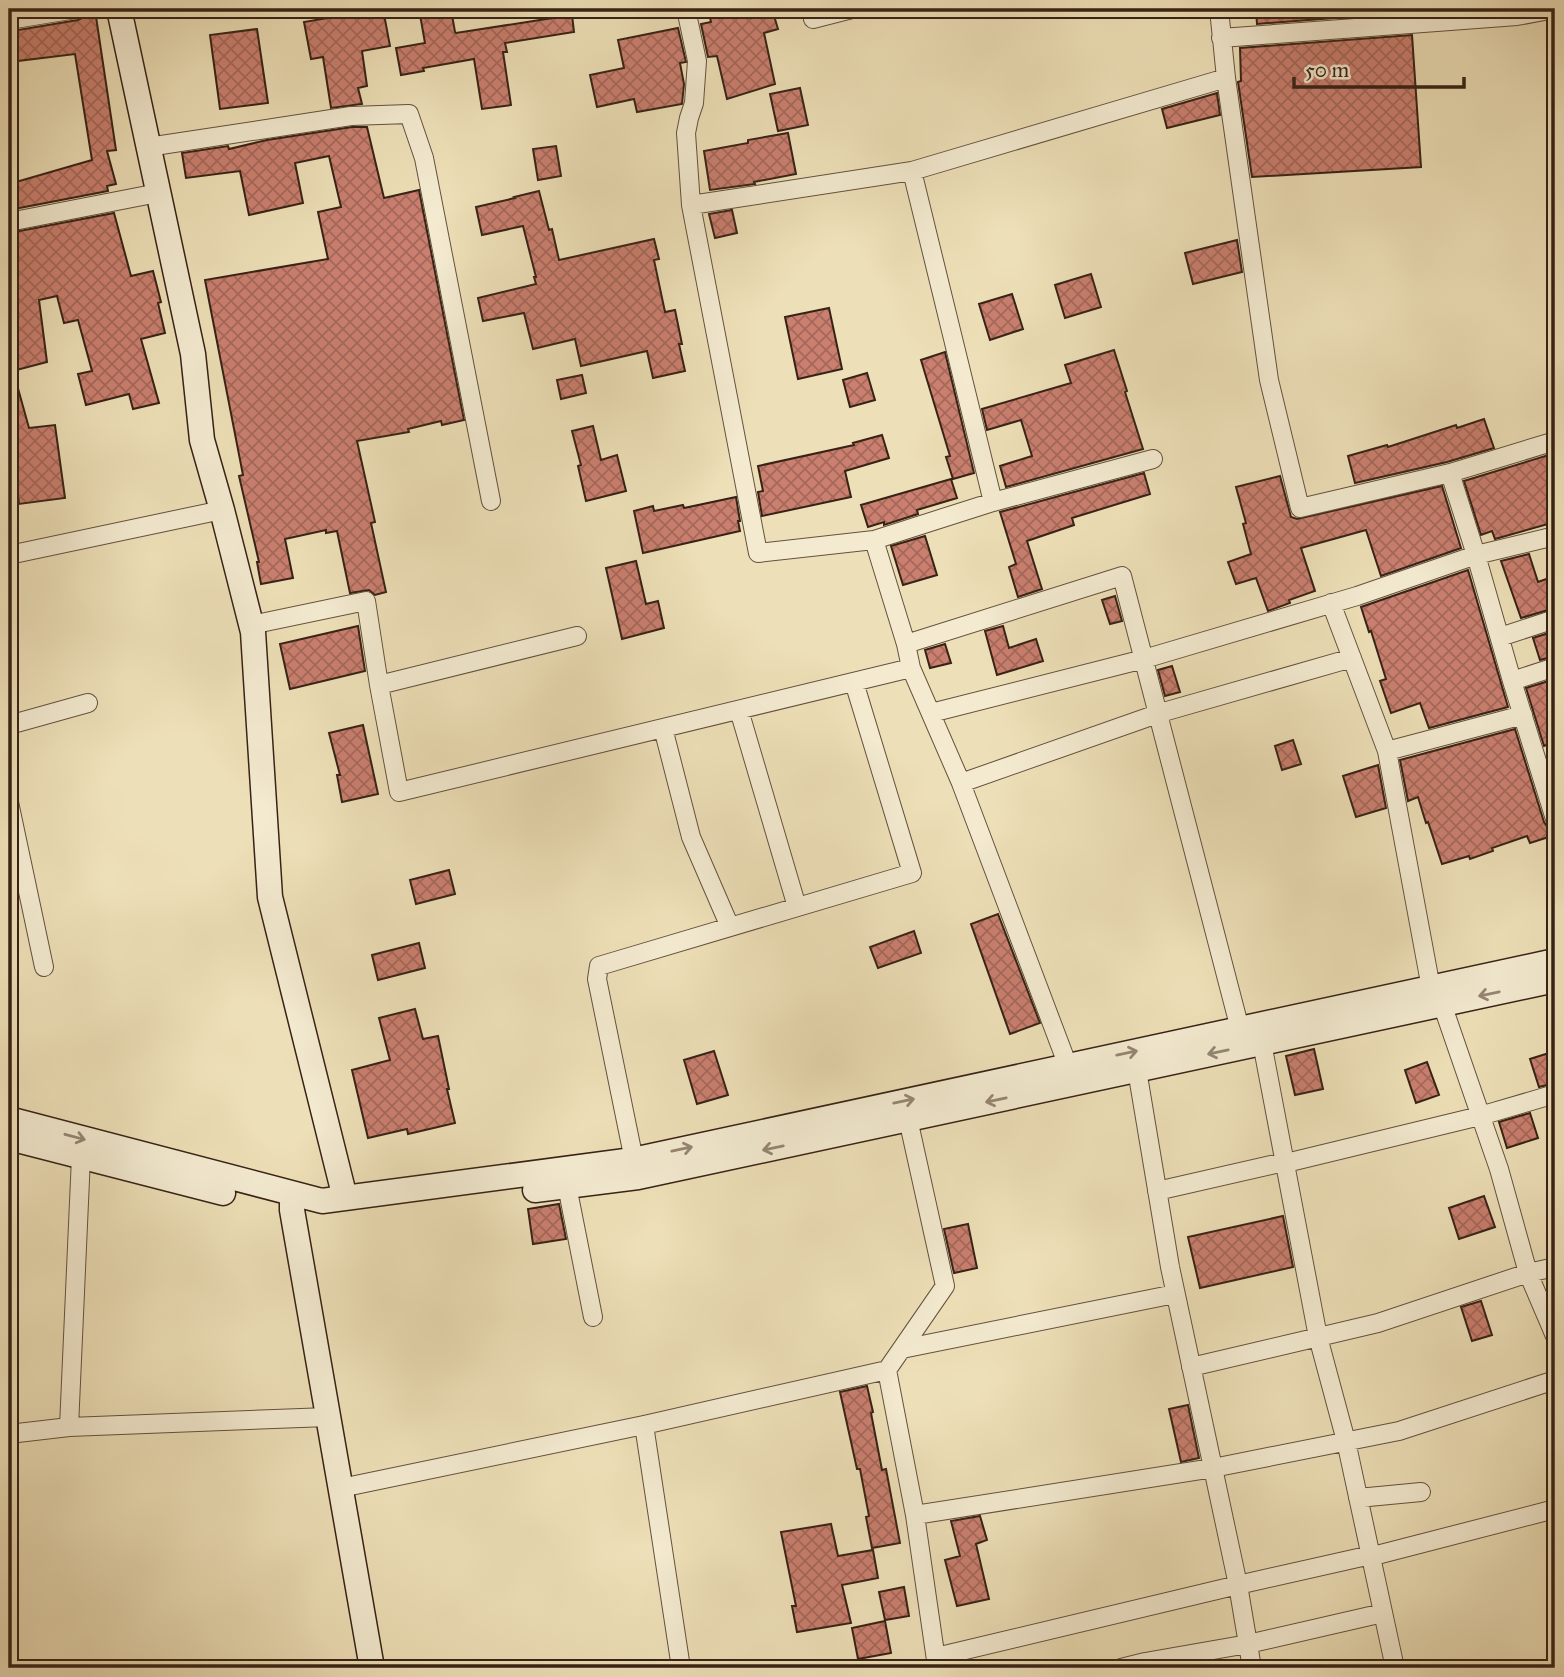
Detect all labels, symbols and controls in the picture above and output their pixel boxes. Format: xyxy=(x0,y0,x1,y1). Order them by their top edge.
scale bar xyxy=(1294,46,1464,90)
text: 50 m xyxy=(1305,57,1350,83)
one-way arrow xyxy=(1478,989,1500,1002)
one-way arrow xyxy=(1115,1046,1138,1060)
one-way arrow xyxy=(1207,1046,1230,1060)
one-way arrow xyxy=(892,1094,915,1108)
one-way arrow xyxy=(985,1094,1008,1107)
one-way arrow xyxy=(63,1131,86,1144)
one-way arrow xyxy=(762,1141,785,1155)
one-way arrow xyxy=(670,1142,693,1156)

